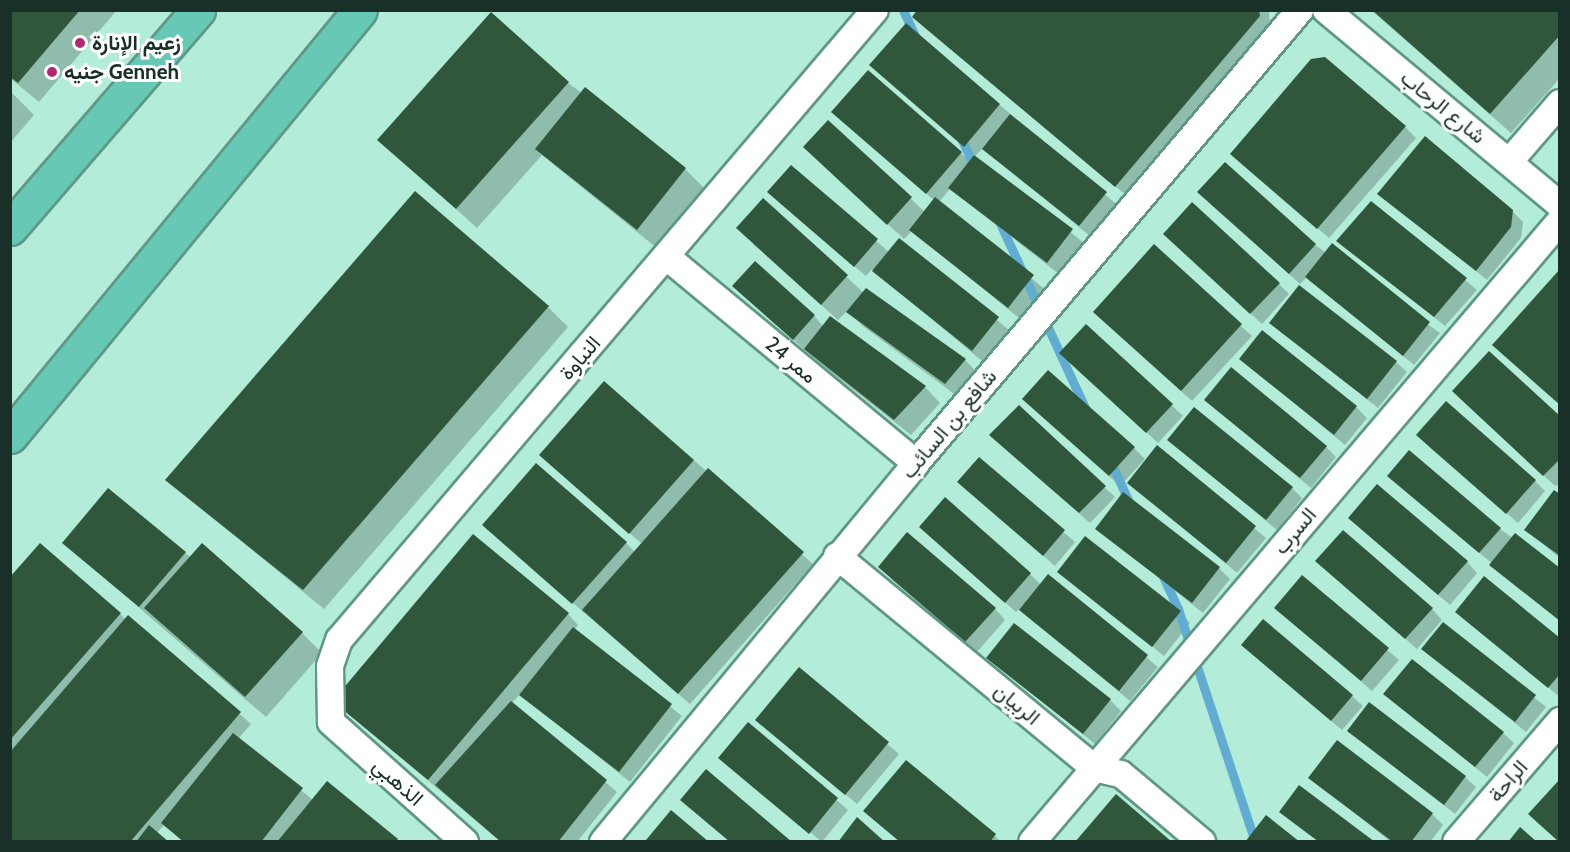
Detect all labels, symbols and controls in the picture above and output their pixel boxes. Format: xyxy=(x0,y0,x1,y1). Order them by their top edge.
place label: زعيم الإنارة xyxy=(92,30,181,56)
marker: زعيم الإنارة xyxy=(73,36,87,50)
place label: جنيه Genneh xyxy=(64,59,179,85)
marker: جنيه Genneh xyxy=(45,65,59,79)
street label: شارع الرحاب xyxy=(1395,65,1491,149)
street label: النباوة xyxy=(554,331,606,385)
street label: ممر 24 xyxy=(760,331,822,389)
street label: شافع بن السائب xyxy=(896,364,1002,484)
street label: السرب xyxy=(1268,502,1322,560)
street label: الربيان xyxy=(989,678,1045,730)
street label: الذهبي xyxy=(367,753,429,811)
street label: الراحة xyxy=(1483,755,1533,807)

